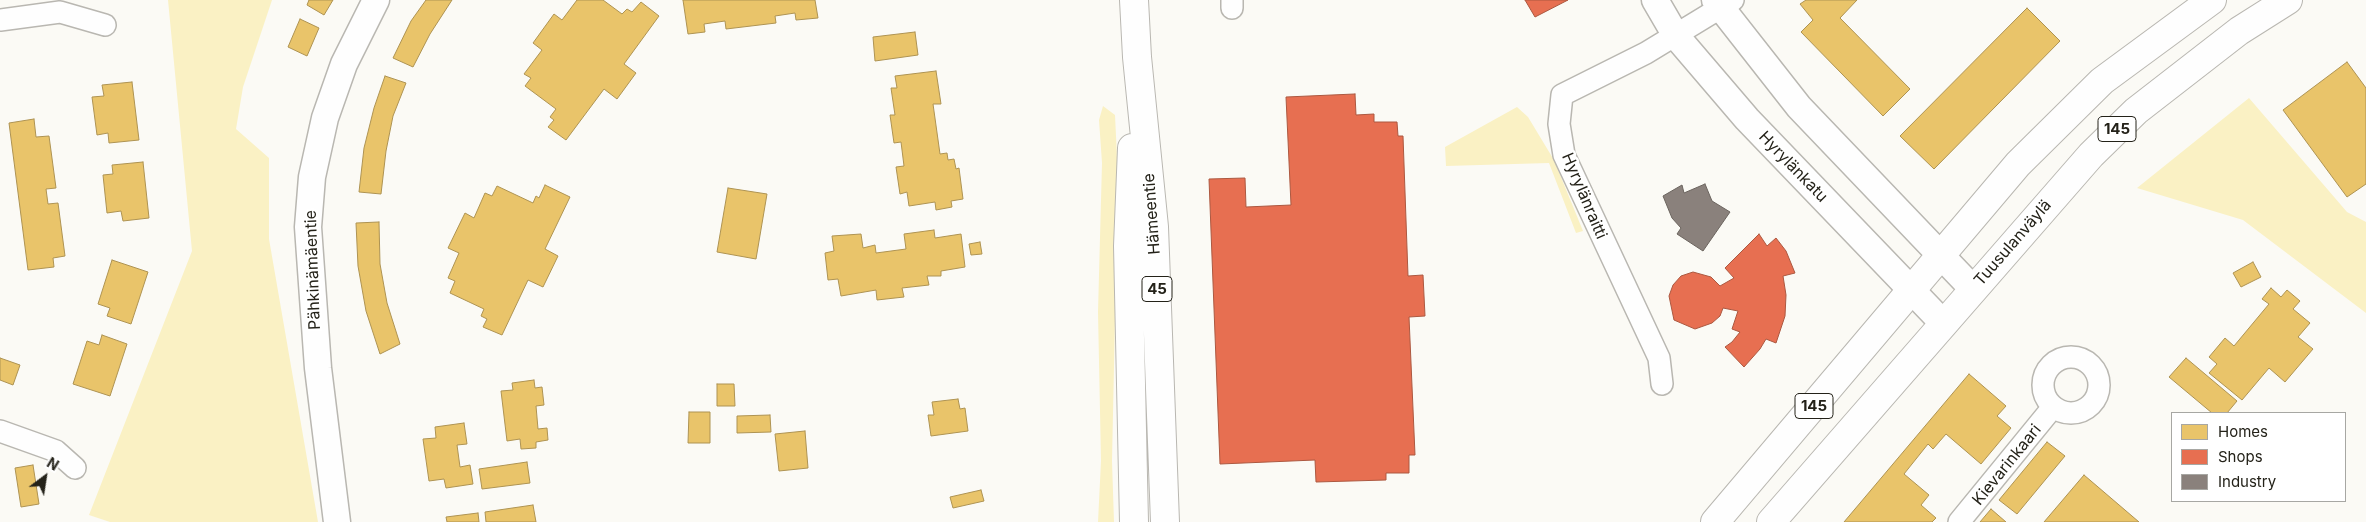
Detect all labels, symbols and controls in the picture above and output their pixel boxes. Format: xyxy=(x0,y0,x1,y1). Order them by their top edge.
road number: 145 xyxy=(2098,116,2136,142)
street label: Hyrylänkatu xyxy=(1754,128,1832,206)
street label: Hyrylänraitti xyxy=(1557,150,1611,242)
street label: Hämeentie xyxy=(1140,173,1164,255)
street label: Tuusulanväylä xyxy=(1970,196,2056,290)
street label: Pähkinämäentie xyxy=(301,210,325,330)
road number: 45 xyxy=(1142,276,1172,302)
road number: 145 xyxy=(1795,394,1833,418)
legend xyxy=(2171,412,2346,502)
street label: Kievarinkaari xyxy=(1969,421,2045,509)
text: Homes xyxy=(2218,422,2268,441)
text: Shops xyxy=(2218,447,2263,466)
north arrow xyxy=(20,452,70,502)
text: N xyxy=(44,454,62,474)
text: Industry xyxy=(2218,472,2276,491)

